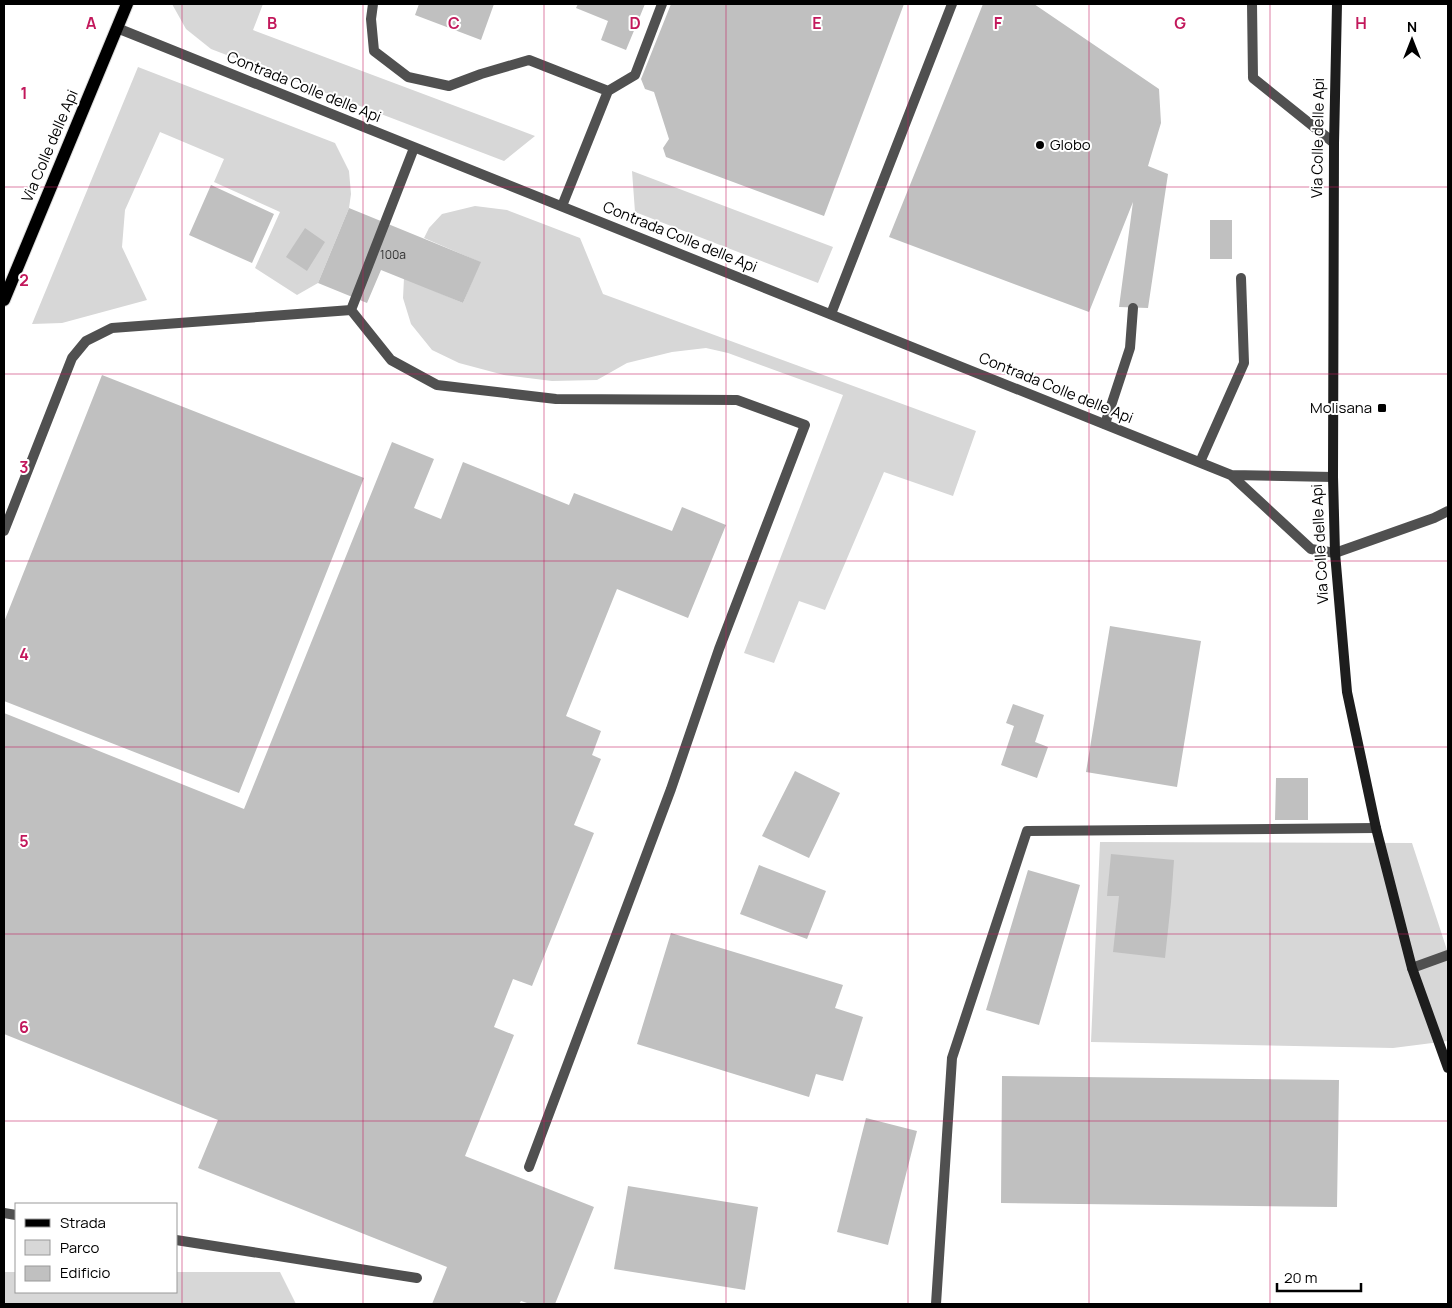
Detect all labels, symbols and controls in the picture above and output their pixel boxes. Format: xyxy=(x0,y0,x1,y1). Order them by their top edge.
text: A xyxy=(86,12,97,34)
text: B xyxy=(267,12,277,34)
text: C xyxy=(448,12,460,34)
text: D xyxy=(629,12,641,34)
text: E xyxy=(812,12,822,34)
text: F xyxy=(994,12,1003,34)
text: G xyxy=(1174,12,1186,34)
text: H xyxy=(1355,12,1367,34)
north arrow xyxy=(1387,15,1437,65)
text: N xyxy=(1407,17,1417,36)
street label: Contrada Colle delle Api xyxy=(224,46,385,127)
street label: Via Colle delle Api xyxy=(1306,78,1329,198)
text: 1 xyxy=(20,82,28,104)
street label: Via Colle delle Api xyxy=(16,86,83,205)
place label: Globo xyxy=(1050,134,1091,155)
marker: Globo xyxy=(1034,139,1046,151)
street label: Contrada Colle delle Api xyxy=(600,196,761,277)
house number: 100a xyxy=(380,246,406,263)
text: 2 xyxy=(19,269,29,291)
street label: Contrada Colle delle Api xyxy=(976,347,1137,428)
place label: Molisana xyxy=(1310,397,1372,418)
marker: Molisana xyxy=(1376,402,1388,414)
text: 3 xyxy=(19,456,29,478)
street label: Via Colle delle Api xyxy=(1306,483,1333,605)
text: 4 xyxy=(19,643,29,665)
text: 5 xyxy=(19,830,29,852)
text: 6 xyxy=(19,1016,29,1038)
legend xyxy=(15,1203,178,1293)
text: Strada xyxy=(60,1212,106,1233)
text: Parco xyxy=(60,1237,99,1258)
scale bar xyxy=(1277,1260,1361,1292)
text: Edificio xyxy=(60,1262,111,1283)
text: 20 m xyxy=(1284,1267,1317,1288)

